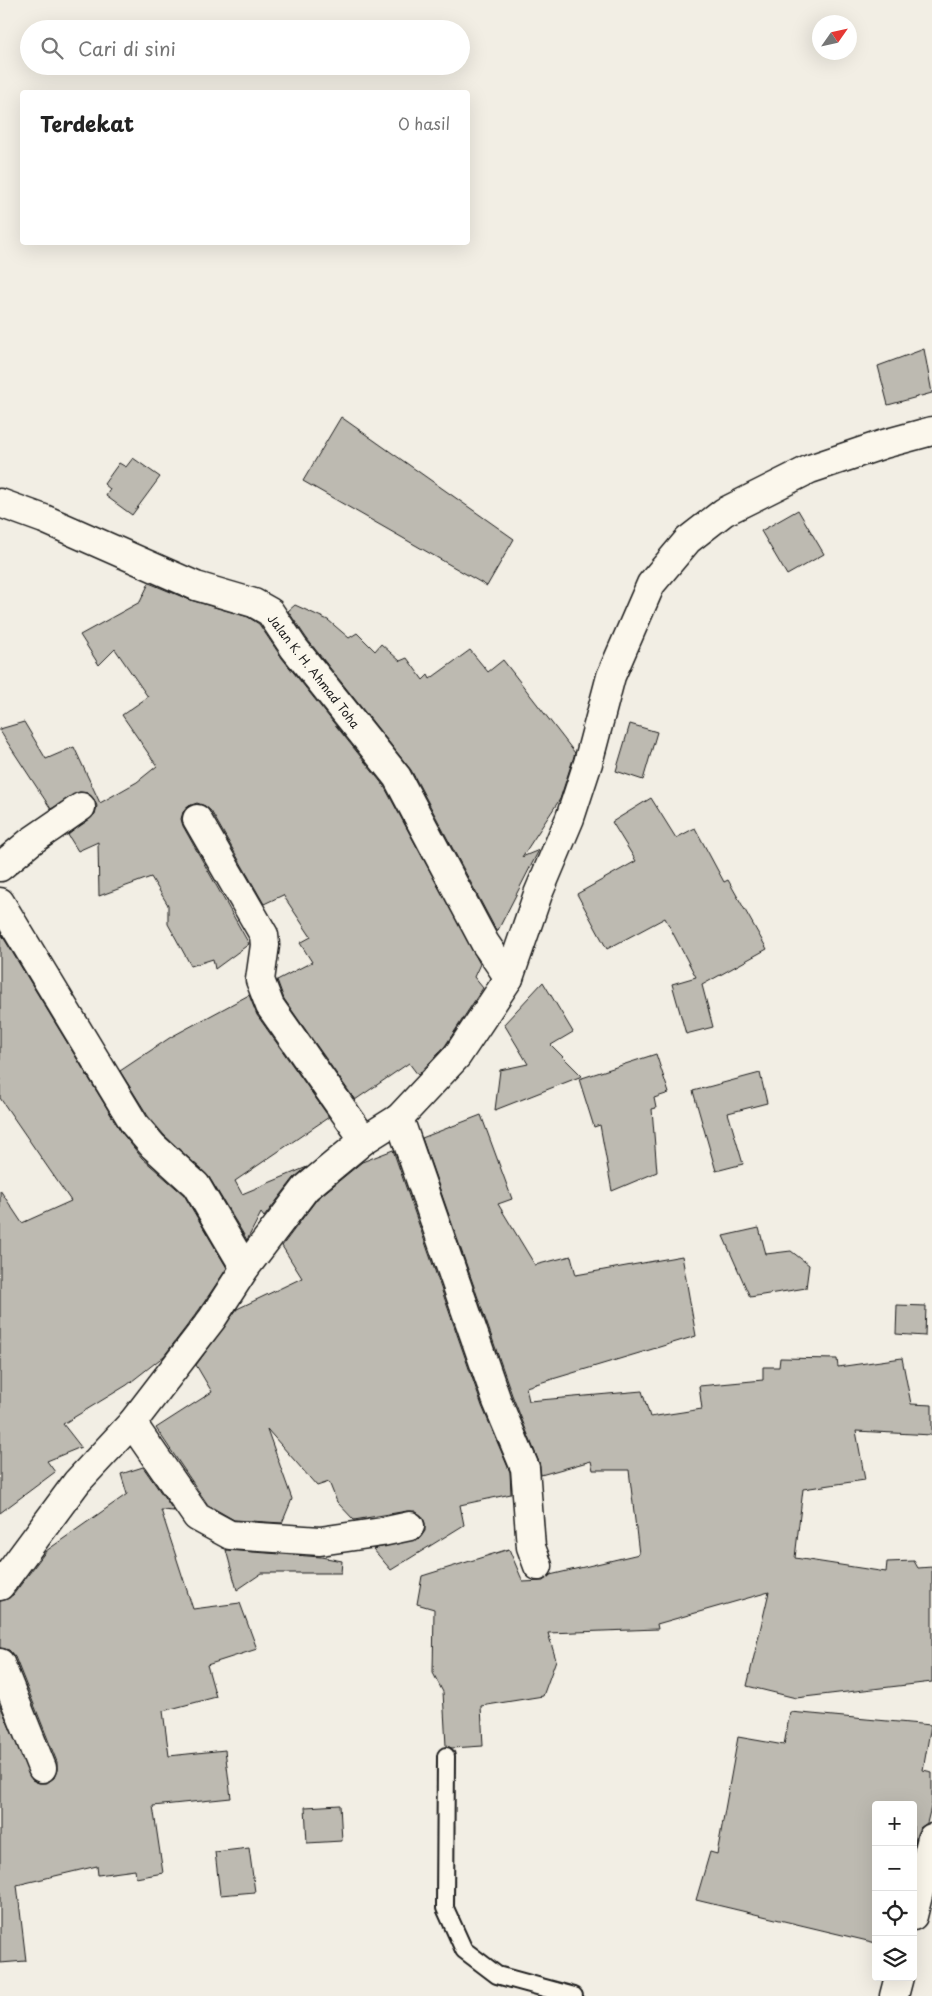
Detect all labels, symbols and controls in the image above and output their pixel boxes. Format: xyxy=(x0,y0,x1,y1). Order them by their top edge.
north arrow xyxy=(812,15,857,60)
search box xyxy=(20,20,470,75)
icon: search xyxy=(38,34,66,62)
text: Cari di sini xyxy=(78,34,176,62)
text: Terdekat xyxy=(40,107,134,139)
text: 0 hasil xyxy=(398,111,450,135)
street label: Jalan K. H. Ahmad Toha xyxy=(264,610,365,733)
map controls xyxy=(872,1801,917,1981)
button: + xyxy=(872,1801,917,1846)
button: − xyxy=(872,1846,917,1891)
button: locate xyxy=(872,1891,917,1936)
button: layers xyxy=(872,1936,917,1981)

